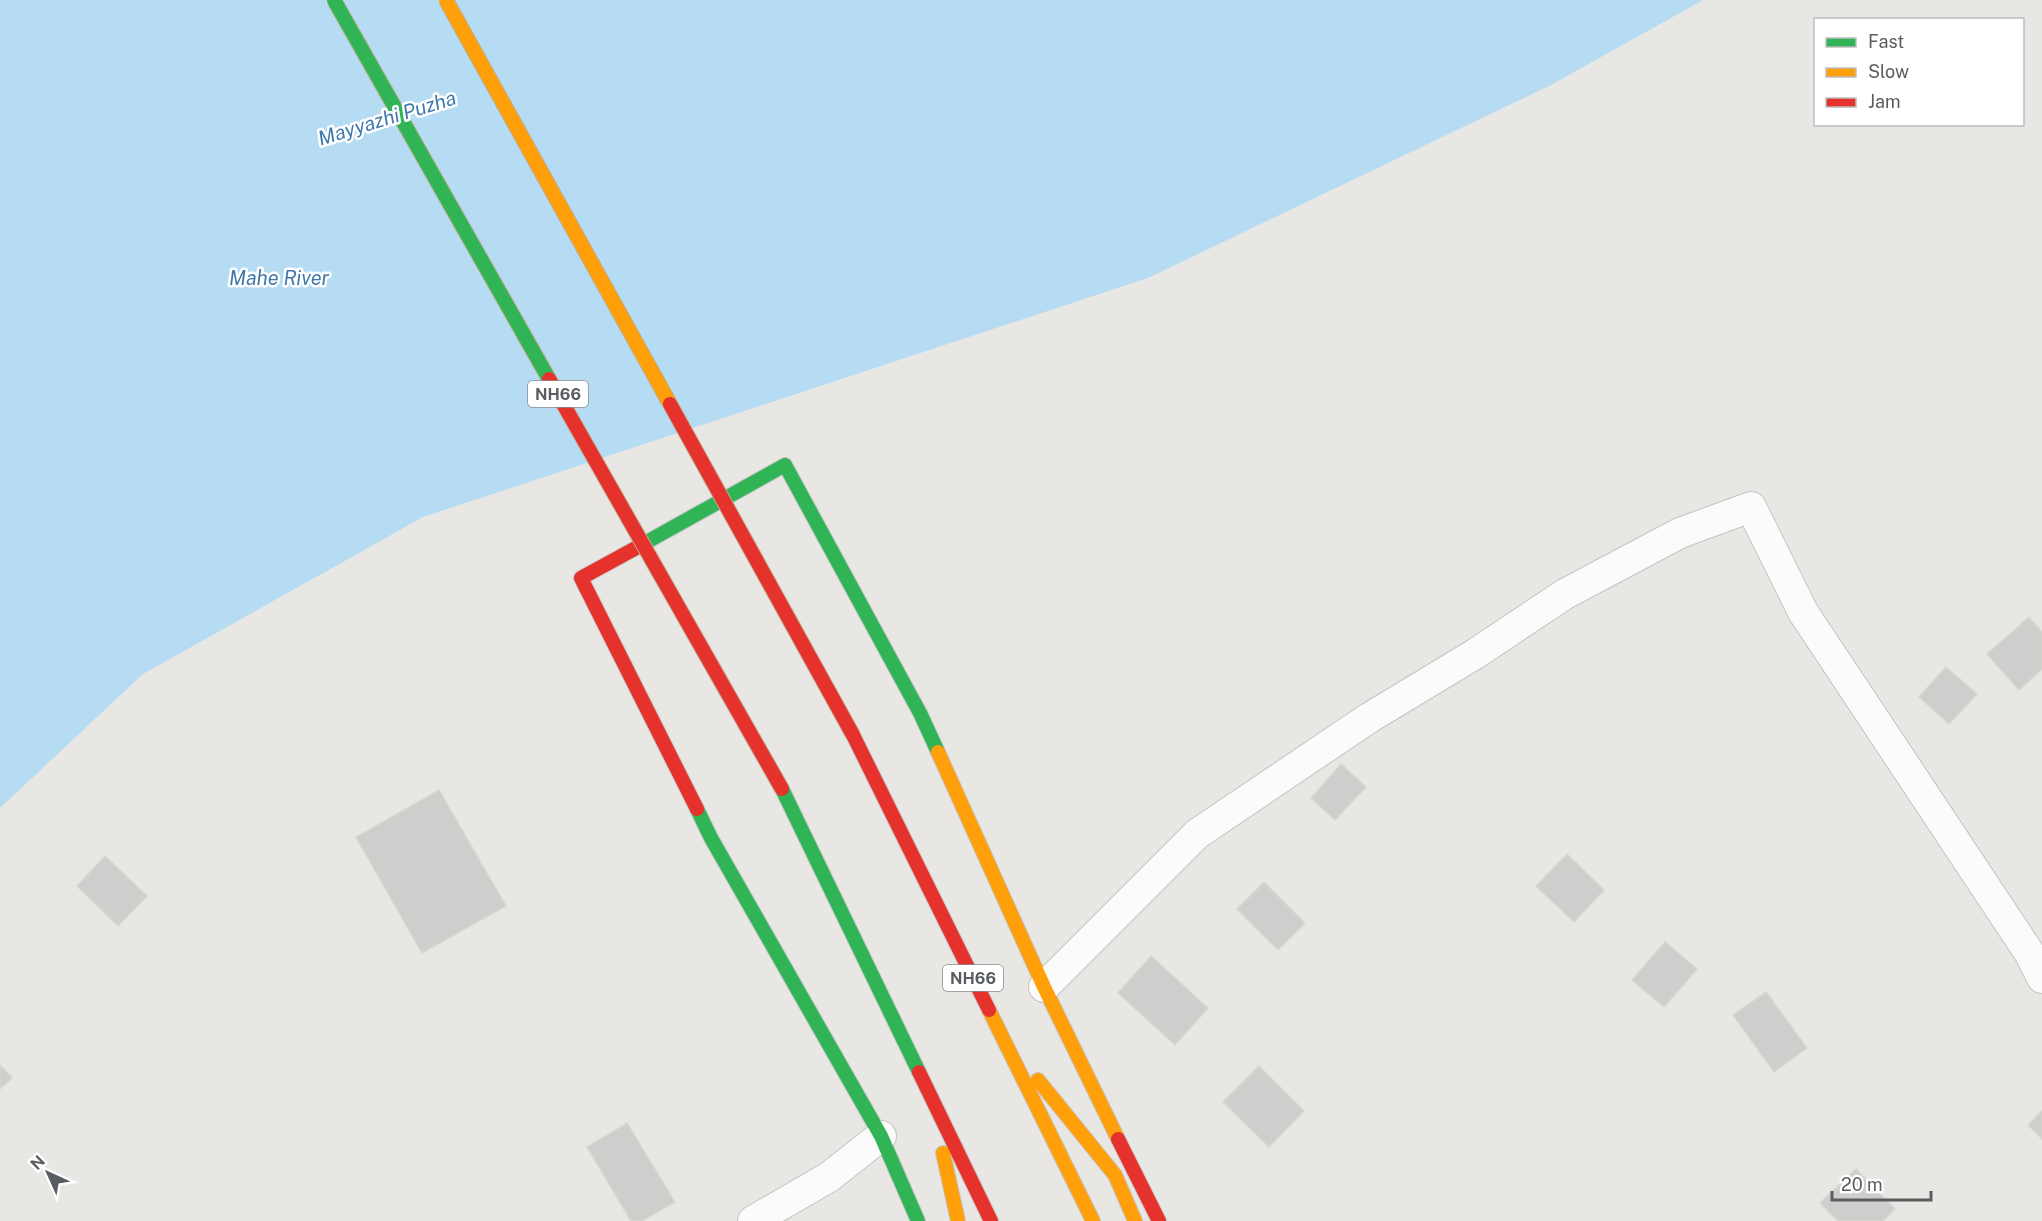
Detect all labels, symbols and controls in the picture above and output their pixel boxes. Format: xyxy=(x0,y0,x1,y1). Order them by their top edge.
legend xyxy=(1814,18,2024,126)
text: Fast xyxy=(1868,31,1904,52)
text: Slow xyxy=(1868,61,1909,82)
water label: Mayyazhi Puzha xyxy=(315,86,459,150)
text: Jam xyxy=(1868,91,1901,112)
water label: Mahe River xyxy=(229,266,330,290)
road number: NH66 xyxy=(528,381,588,407)
road number: NH66 xyxy=(943,965,1003,991)
north arrow xyxy=(18,1143,78,1203)
text: N xyxy=(27,1152,49,1174)
scale bar xyxy=(1832,1164,1931,1202)
text: 20 m xyxy=(1841,1174,1883,1195)

